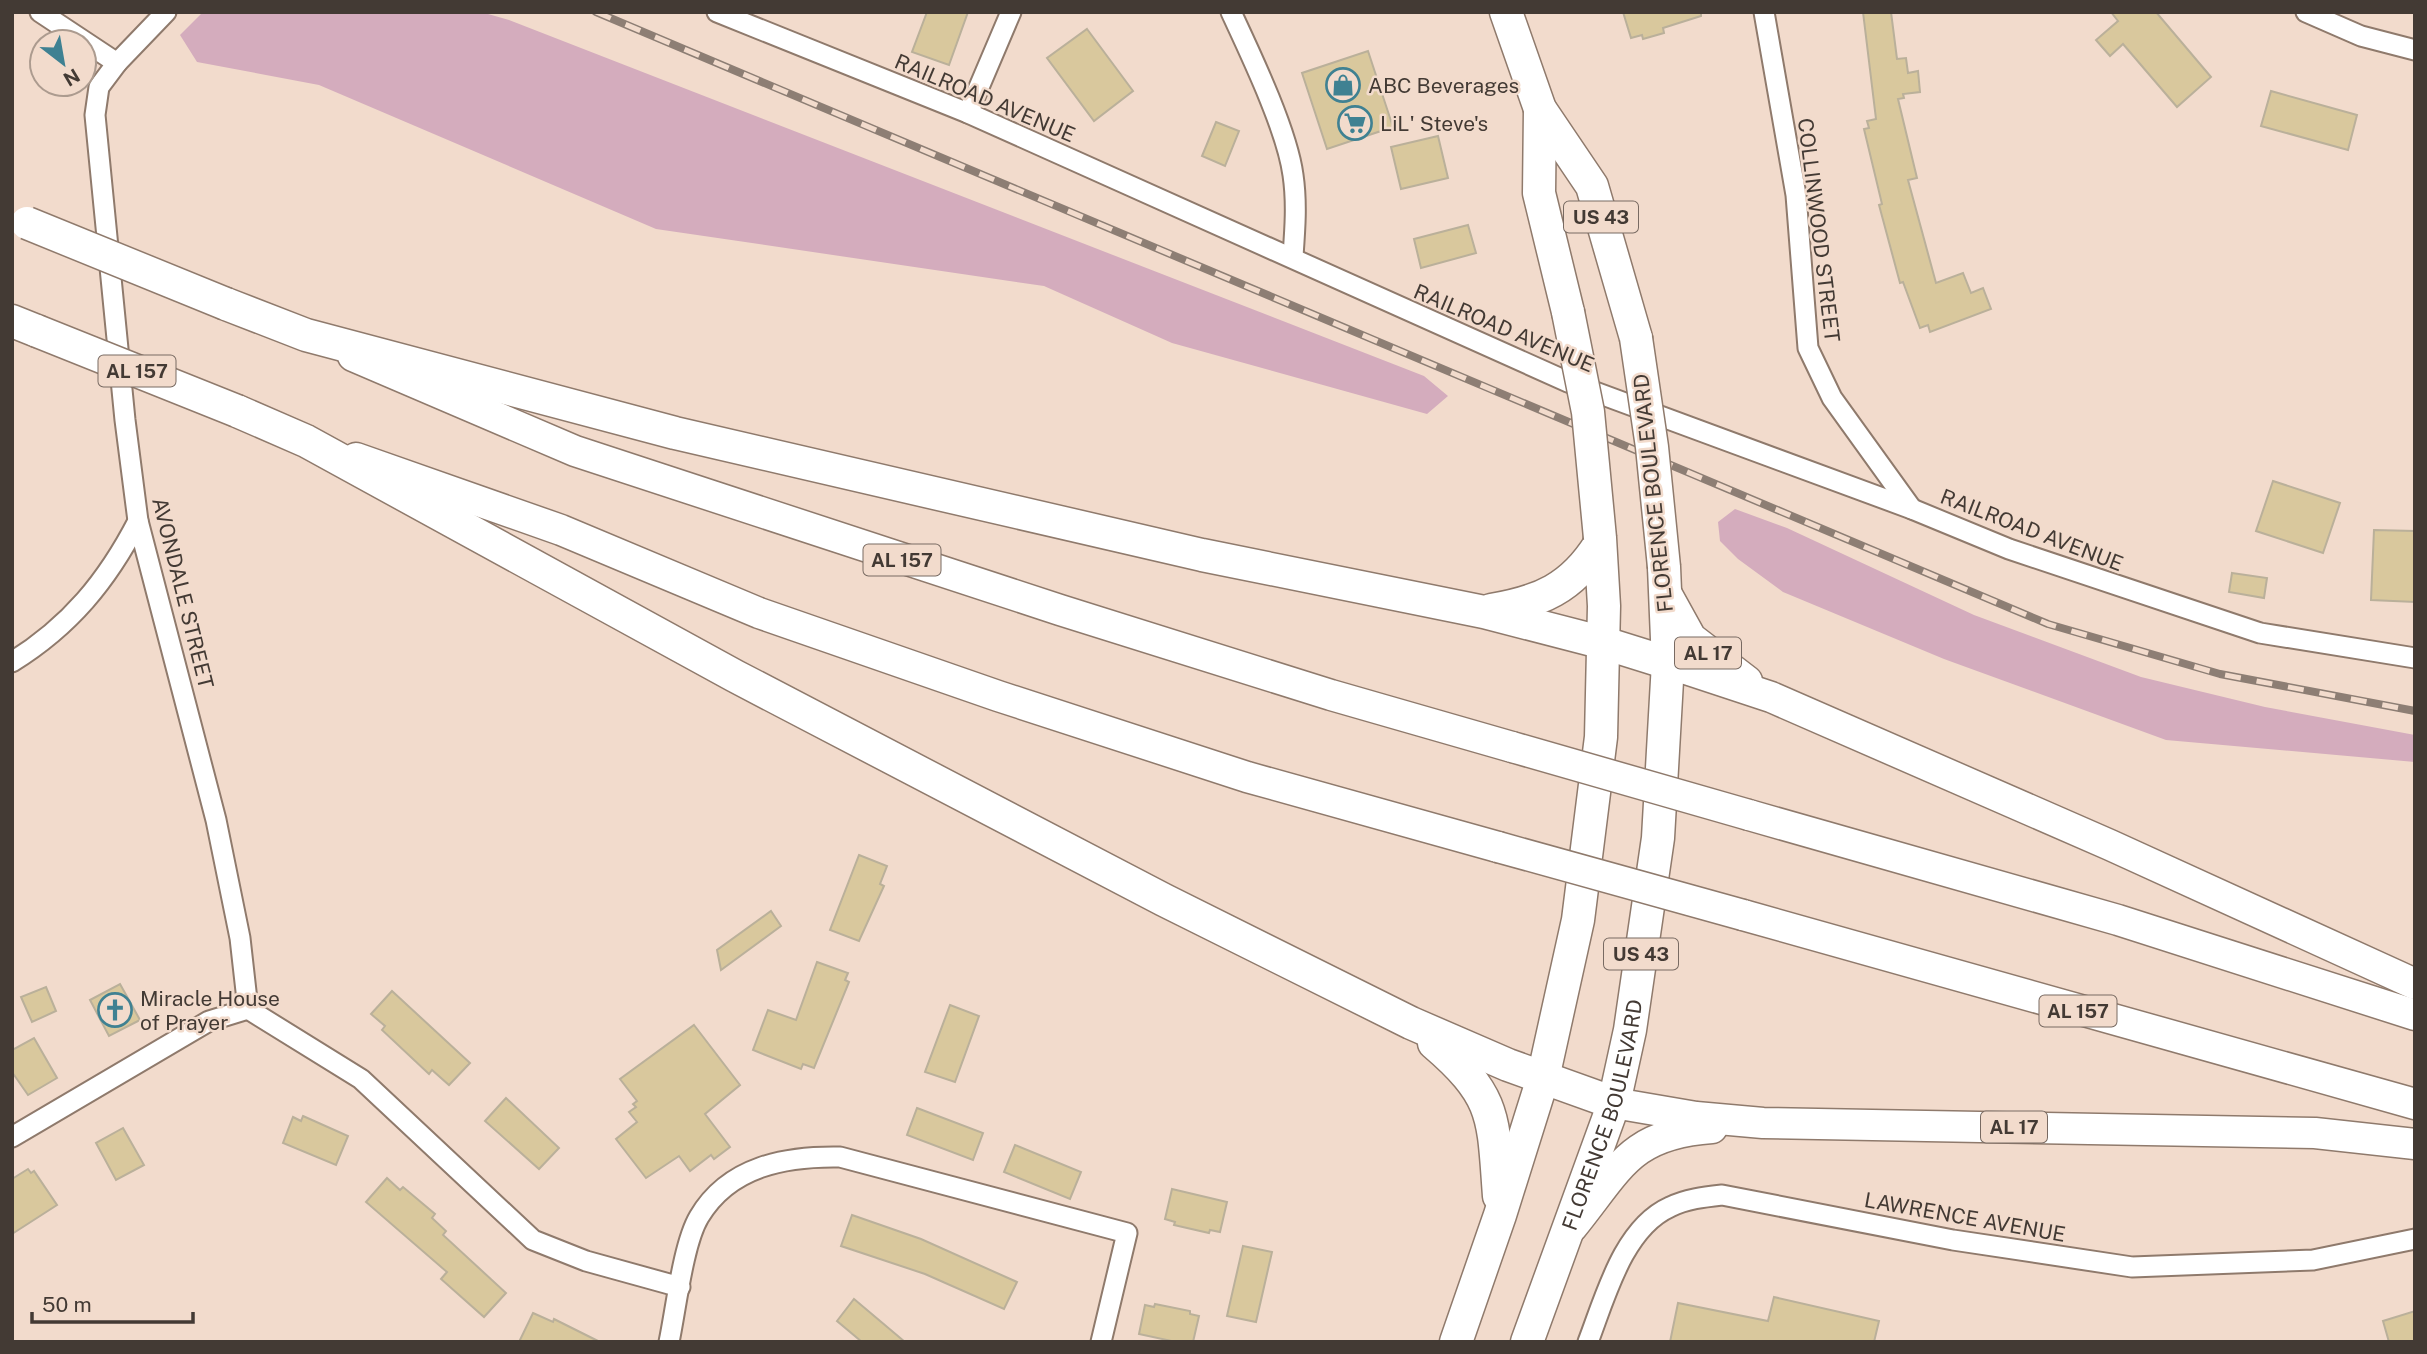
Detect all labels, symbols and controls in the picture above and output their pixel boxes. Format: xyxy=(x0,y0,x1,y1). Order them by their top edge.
north arrow xyxy=(28,28,98,98)
street label: RAILROAD AVENUE xyxy=(891,49,1079,147)
text: N xyxy=(60,64,84,91)
shop icon: ABC Beverages xyxy=(1324,66,1362,104)
place label: ABC Beverages xyxy=(1368,73,1519,98)
supermarket icon: LiL' Steve's xyxy=(1336,104,1374,142)
place label: LiL' Steve's xyxy=(1380,111,1488,136)
street label: COLLINWOOD STREET xyxy=(1793,117,1845,343)
road number: US 43 xyxy=(1564,202,1638,232)
street label: RAILROAD AVENUE xyxy=(1410,279,1598,377)
road number: AL 157 xyxy=(99,356,176,386)
street label: FLORENCE BOULEVARD xyxy=(1628,372,1678,614)
street label: RAILROAD AVENUE xyxy=(1937,484,2127,576)
street label: AVONDALE STREET xyxy=(147,495,219,691)
road number: AL 157 xyxy=(864,544,940,576)
road number: AL 17 xyxy=(1675,638,1741,668)
road number: US 43 xyxy=(1604,938,1678,970)
place label: Miracle House of Prayer xyxy=(140,986,280,1035)
church icon: Miracle House of Prayer xyxy=(96,991,134,1029)
road number: AL 157 xyxy=(2039,995,2116,1026)
street label: FLORENCE BOULEVARD xyxy=(1556,998,1647,1234)
road number: AL 17 xyxy=(1981,1112,2047,1142)
street label: LAWRENCE AVENUE xyxy=(1862,1187,2068,1247)
scale bar xyxy=(32,1280,192,1324)
text: 50 m xyxy=(42,1292,92,1317)

